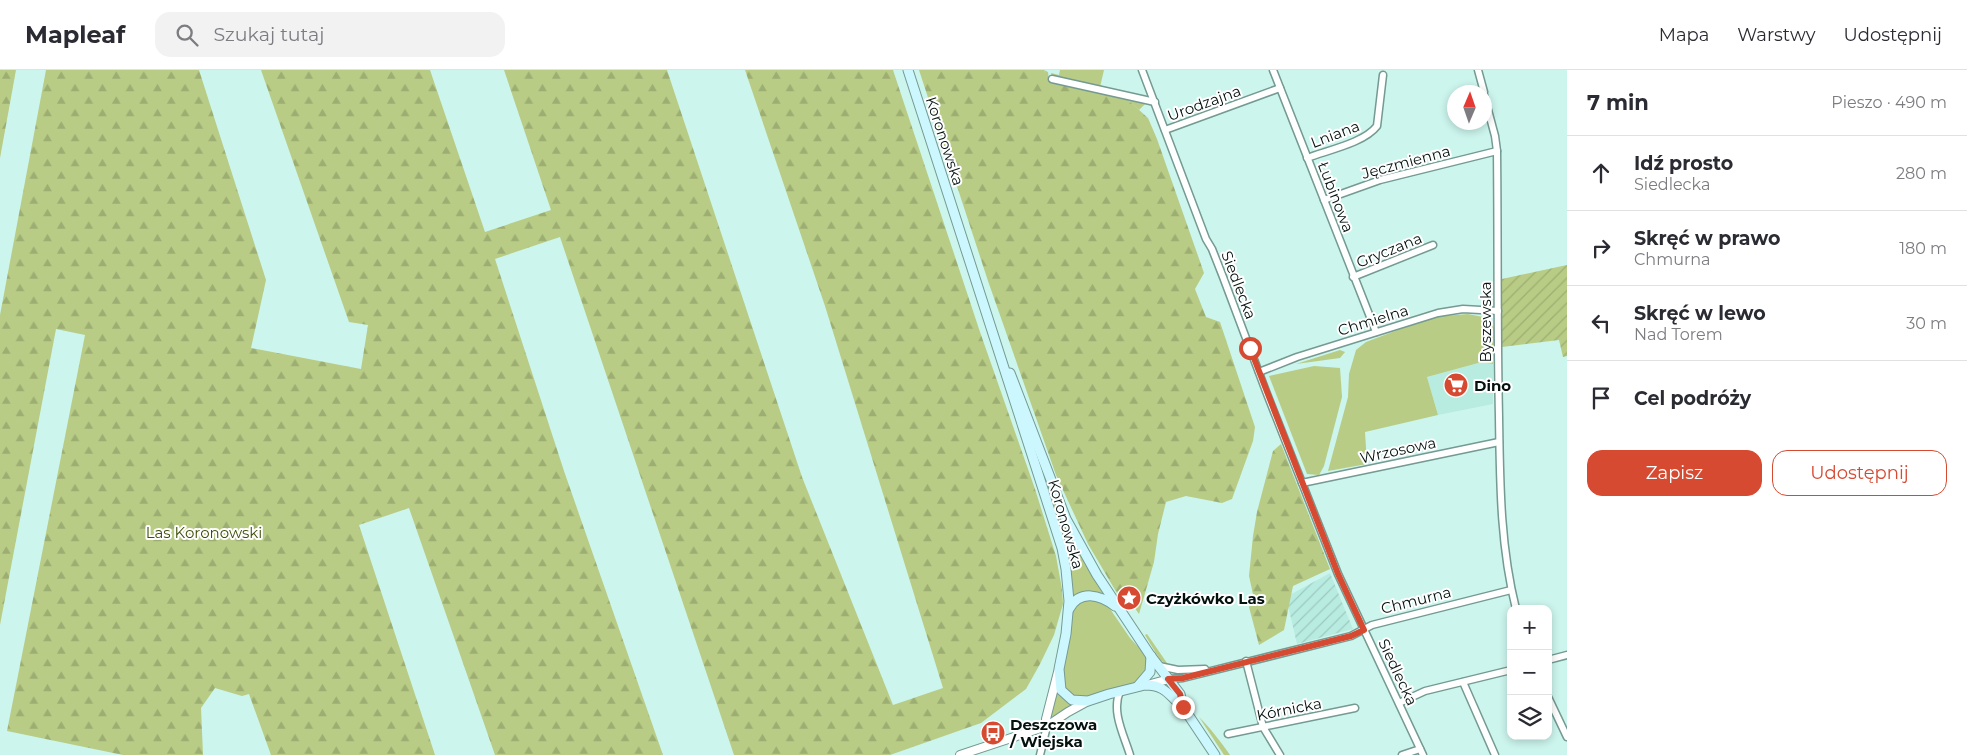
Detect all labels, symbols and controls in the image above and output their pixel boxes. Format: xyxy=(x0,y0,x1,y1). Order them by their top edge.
search box xyxy=(155,12,505,57)
text: Mapleaf xyxy=(25,20,125,49)
icon: search xyxy=(173,21,201,49)
text: Szukaj tutaj xyxy=(213,23,324,46)
text: Mapa xyxy=(1659,24,1709,46)
text: Warstwy xyxy=(1737,24,1815,46)
text: Udostępnij xyxy=(1843,24,1942,46)
street label: Urodzajna xyxy=(1165,81,1243,125)
north arrow xyxy=(1447,85,1492,130)
text: 7 min xyxy=(1587,90,1649,115)
text: Pieszo · 490 m xyxy=(1831,93,1947,112)
street label: Koronowska xyxy=(922,94,968,188)
street label: Lniana xyxy=(1308,116,1362,152)
street label: Jęczmienna xyxy=(1359,141,1452,183)
text: Idź prosto xyxy=(1634,152,1733,175)
street label: Łubinowa xyxy=(1314,159,1358,235)
icon: ahead xyxy=(1587,159,1615,187)
text: 280 m xyxy=(1896,164,1947,183)
text: Siedlecka xyxy=(1634,175,1710,194)
text: Skręć w prawo xyxy=(1634,227,1780,250)
street label: Gryczana xyxy=(1353,228,1425,272)
icon: right xyxy=(1587,234,1615,262)
text: 180 m xyxy=(1899,239,1947,258)
street label: Siedlecka xyxy=(1217,248,1261,322)
text: Chmurna xyxy=(1634,250,1710,269)
street label: Byszewska xyxy=(1476,281,1495,363)
street label: Chmielna xyxy=(1335,300,1411,340)
text: Skręć w lewo xyxy=(1634,302,1766,325)
icon: left xyxy=(1587,309,1615,337)
text: 30 m xyxy=(1906,314,1947,333)
text: Nad Torem xyxy=(1634,325,1723,344)
route start xyxy=(1239,337,1262,360)
supermarket icon: Dino xyxy=(1443,372,1469,398)
place label: Dino xyxy=(1474,376,1511,395)
icon: arrive xyxy=(1587,384,1615,412)
text: Cel podróży xyxy=(1634,387,1751,410)
street label: Wrzosowa xyxy=(1358,433,1438,467)
button: Zapisz xyxy=(1587,450,1762,496)
button: Udostępnij xyxy=(1772,450,1947,496)
street label: Koronowska xyxy=(1044,477,1088,571)
park label: Las Koronowski xyxy=(146,523,262,542)
street label: Chmurna xyxy=(1379,582,1453,618)
place icon: Czyżkówko Las xyxy=(1116,585,1142,611)
place label: Czyżkówko Las xyxy=(1146,589,1265,608)
map controls xyxy=(1507,605,1552,740)
button: + xyxy=(1507,605,1552,650)
street label: Siedlecka xyxy=(1374,636,1422,708)
button: − xyxy=(1507,650,1552,695)
street label: Kórnicka xyxy=(1255,693,1323,725)
button: layers xyxy=(1507,695,1552,740)
route end xyxy=(1172,696,1195,719)
place label: Deszczowa / Wiejska xyxy=(1009,715,1097,751)
bus stop icon: Deszczowa / Wiejska xyxy=(980,720,1006,746)

